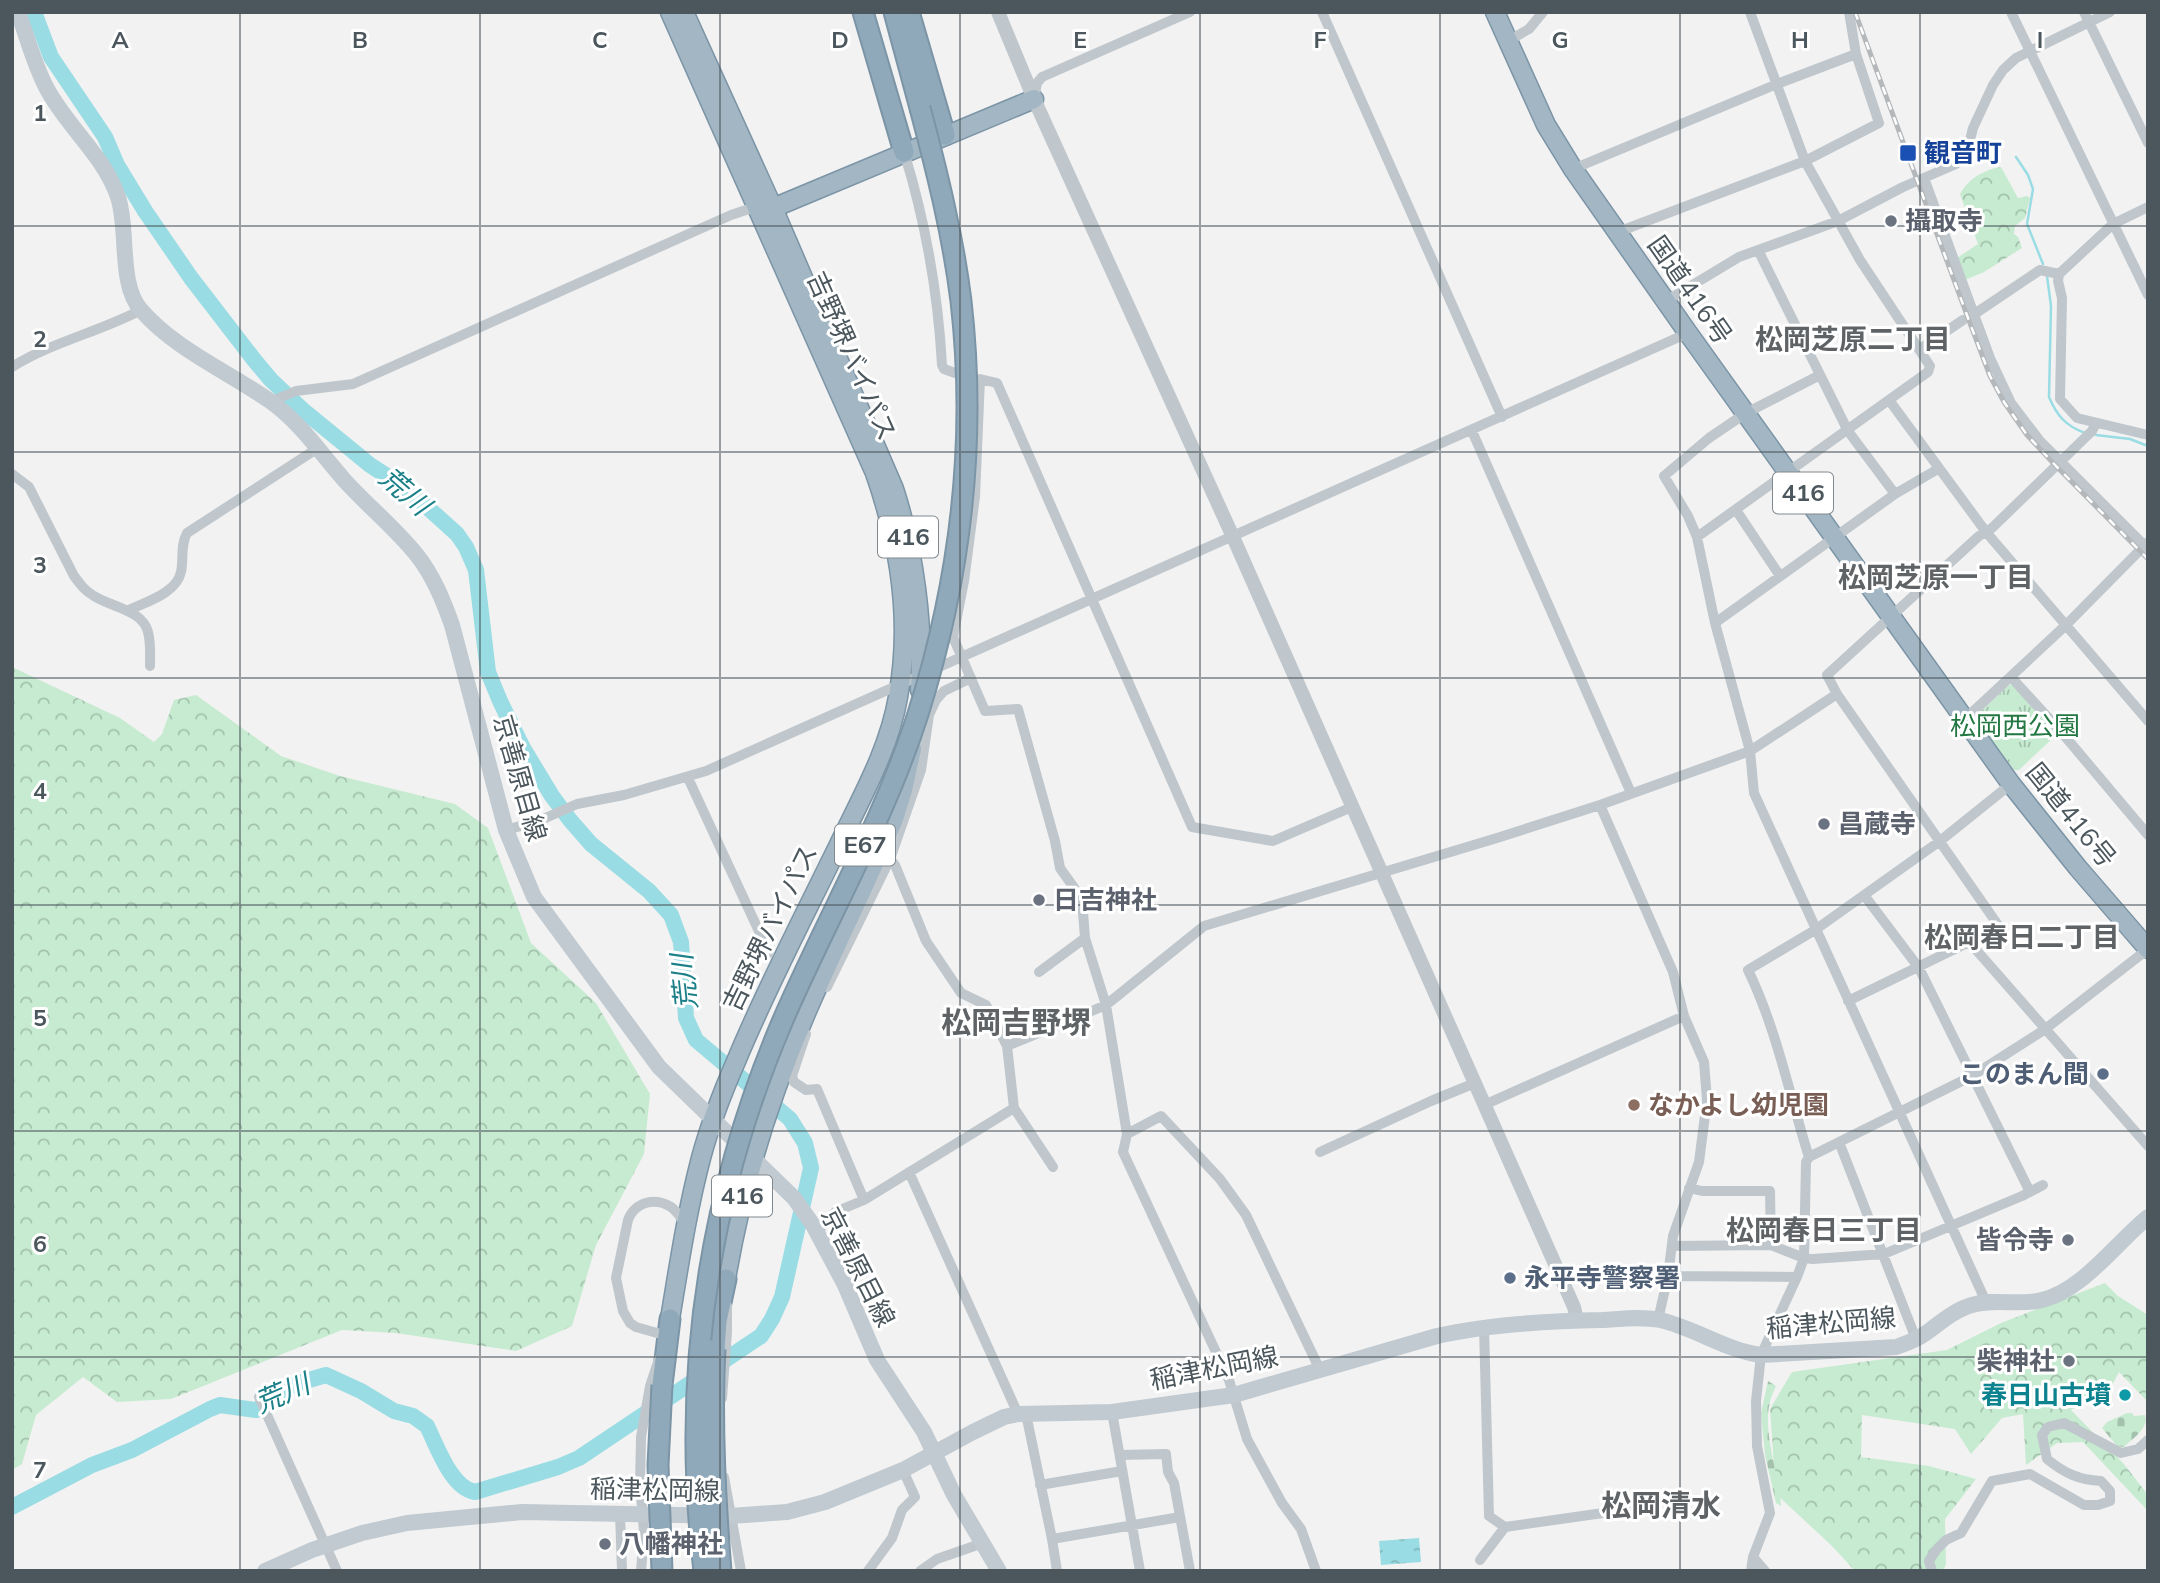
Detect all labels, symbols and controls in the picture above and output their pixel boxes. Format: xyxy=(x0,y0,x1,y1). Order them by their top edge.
text: A xyxy=(111,25,129,54)
text: B xyxy=(352,25,368,54)
text: C xyxy=(592,25,608,54)
text: D xyxy=(831,25,849,54)
text: E xyxy=(1073,25,1087,54)
text: F xyxy=(1313,25,1327,54)
text: G xyxy=(1551,25,1569,54)
text: H xyxy=(1791,25,1809,54)
text: I xyxy=(2037,25,2043,54)
text: 1 xyxy=(33,98,47,127)
place label: 観音町 xyxy=(1924,136,2002,169)
marker: 観音町 xyxy=(1898,143,1918,163)
place label: 攝取寺 xyxy=(1905,204,1983,237)
marker: 攝取寺 xyxy=(1883,213,1899,229)
street label: 国道416号 xyxy=(1641,229,1740,350)
street label: 吉野堺バイパス xyxy=(800,266,904,445)
district label: 松岡芝原二丁目 xyxy=(1755,321,1951,356)
text: 2 xyxy=(33,324,47,353)
water label: 荒川 xyxy=(373,459,440,524)
road number: 416 xyxy=(1773,472,1833,514)
road number: 416 xyxy=(878,516,938,558)
text: 3 xyxy=(33,550,47,579)
district label: 松岡芝原一丁目 xyxy=(1838,559,2034,594)
park label: 松岡西公園 xyxy=(1950,709,2080,742)
street label: 京善原目線 xyxy=(487,711,554,845)
street label: 国道416号 xyxy=(2019,756,2123,874)
text: 4 xyxy=(33,776,47,805)
place label: 昌蔵寺 xyxy=(1838,807,1916,840)
marker: 昌蔵寺 xyxy=(1816,816,1832,832)
road number: E67 xyxy=(835,824,895,866)
street label: 吉野堺バイパス xyxy=(715,839,824,1017)
place label: 日吉神社 xyxy=(1053,883,1157,916)
marker: 日吉神社 xyxy=(1031,892,1047,908)
district label: 松岡春日二丁目 xyxy=(1924,919,2120,954)
water label: 荒川 xyxy=(663,949,704,1012)
text: 5 xyxy=(33,1003,47,1032)
district label: 松岡吉野堺 xyxy=(941,1003,1091,1041)
place label: このまん間 xyxy=(1959,1057,2089,1090)
marker: このまん間 xyxy=(2095,1066,2111,1082)
place label: なかよし幼児園 xyxy=(1648,1088,1829,1121)
marker: なかよし幼児園 xyxy=(1626,1097,1642,1113)
road number: 416 xyxy=(712,1176,772,1216)
street label: 京善原目線 xyxy=(814,1201,903,1332)
district label: 松岡春日三丁目 xyxy=(1726,1212,1922,1247)
place label: 皆令寺 xyxy=(1976,1223,2054,1256)
text: 6 xyxy=(33,1229,47,1258)
marker: 皆令寺 xyxy=(2060,1232,2076,1248)
place label: 永平寺警察署 xyxy=(1524,1261,1680,1294)
marker: 永平寺警察署 xyxy=(1502,1270,1518,1286)
street label: 稲津松岡線 xyxy=(1765,1300,1897,1345)
street label: 稲津松岡線 xyxy=(1147,1339,1281,1396)
place label: 柴神社 xyxy=(1977,1344,2055,1377)
marker: 柴神社 xyxy=(2061,1353,2077,1369)
water label: 荒川 xyxy=(249,1364,317,1420)
place label: 春日山古墳 xyxy=(1981,1378,2111,1411)
marker: 春日山古墳 xyxy=(2117,1387,2133,1403)
text: 7 xyxy=(33,1455,47,1484)
street label: 稲津松岡線 xyxy=(590,1472,720,1507)
district label: 松岡清水 xyxy=(1601,1486,1721,1524)
place label: 八幡神社 xyxy=(619,1527,723,1560)
marker: 八幡神社 xyxy=(597,1536,613,1552)

